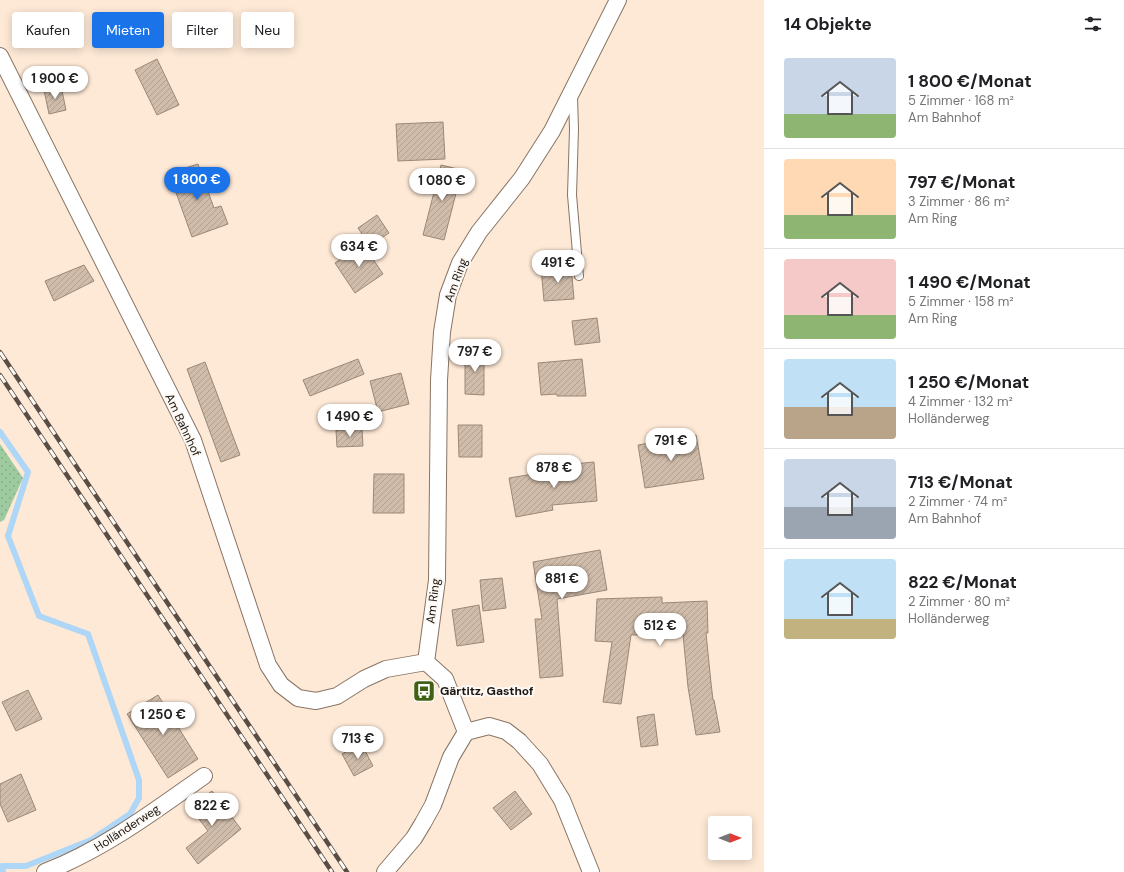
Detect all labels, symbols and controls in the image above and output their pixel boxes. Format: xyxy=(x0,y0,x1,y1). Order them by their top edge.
chip: Kaufen xyxy=(12,12,84,48)
chip: Mieten xyxy=(92,12,164,48)
chip: Filter xyxy=(172,12,233,48)
chip: Neu xyxy=(241,12,294,48)
text: 14 Objekte xyxy=(784,13,872,35)
icon: filters xyxy=(1082,13,1104,35)
pin: 1 900 € xyxy=(18,66,92,100)
text: 1 900 € xyxy=(31,70,79,87)
text: 1 800 €/Monat xyxy=(908,70,1032,92)
icon: home xyxy=(816,74,864,122)
text: 5 Zimmer · 168 m² xyxy=(908,92,1014,109)
text: Am Bahnhof xyxy=(908,109,981,126)
pin: 1 800 € xyxy=(160,167,234,201)
pin: 1 080 € xyxy=(405,168,479,202)
text: 1 800 € xyxy=(173,171,221,188)
text: 797 €/Monat xyxy=(908,171,1015,193)
text: 1 080 € xyxy=(418,172,466,189)
icon: home xyxy=(816,175,864,223)
text: 3 Zimmer · 86 m² xyxy=(908,193,1010,210)
text: Am Ring xyxy=(908,210,957,227)
pin: 634 € xyxy=(331,234,387,268)
text: 634 € xyxy=(340,238,378,255)
pin: 491 € xyxy=(530,250,586,284)
text: 491 € xyxy=(541,254,575,271)
street label: Am Ring xyxy=(441,256,471,304)
text: 1 490 €/Monat xyxy=(908,271,1031,293)
icon: home xyxy=(816,275,864,323)
text: 5 Zimmer · 158 m² xyxy=(908,293,1014,310)
text: Am Ring xyxy=(908,310,957,327)
pin: 797 € xyxy=(447,339,503,373)
text: 797 € xyxy=(457,343,493,360)
text: 1 250 €/Monat xyxy=(908,371,1029,393)
icon: home xyxy=(816,375,864,423)
street label: Am Bahnhof xyxy=(161,391,205,459)
text: 4 Zimmer · 132 m² xyxy=(908,393,1013,410)
pin: 1 490 € xyxy=(313,404,387,438)
text: 1 490 € xyxy=(327,408,373,425)
text: Holländerweg xyxy=(908,410,990,427)
pin: 791 € xyxy=(643,428,699,462)
text: 791 € xyxy=(654,432,688,449)
pin: 878 € xyxy=(526,455,582,489)
text: 878 € xyxy=(536,459,572,476)
text: 713 €/Monat xyxy=(908,471,1013,493)
icon: home xyxy=(816,475,864,523)
text: 2 Zimmer · 74 m² xyxy=(908,493,1007,510)
text: Am Bahnhof xyxy=(908,510,981,527)
pin: 881 € xyxy=(534,566,590,600)
text: 881 € xyxy=(545,570,579,587)
text: 822 €/Monat xyxy=(908,571,1017,593)
icon: home xyxy=(816,575,864,623)
street label: Am Ring xyxy=(422,577,444,625)
text: 2 Zimmer · 80 m² xyxy=(908,593,1010,610)
text: Holländerweg xyxy=(908,610,990,627)
pin: 512 € xyxy=(632,613,688,647)
text: 512 € xyxy=(643,617,677,634)
bus stop icon: Gärtitz, Gasthof xyxy=(411,678,437,704)
place label: Gärtitz, Gasthof xyxy=(440,683,534,699)
pin: 1 250 € xyxy=(126,702,200,736)
text: 1 250 € xyxy=(140,706,186,723)
pin: 713 € xyxy=(330,726,386,760)
text: 713 € xyxy=(341,730,375,747)
pin: 822 € xyxy=(184,793,240,827)
text: 822 € xyxy=(194,797,230,814)
street label: Holländerweg xyxy=(91,801,163,855)
north arrow xyxy=(708,816,752,860)
map controls xyxy=(708,816,752,860)

